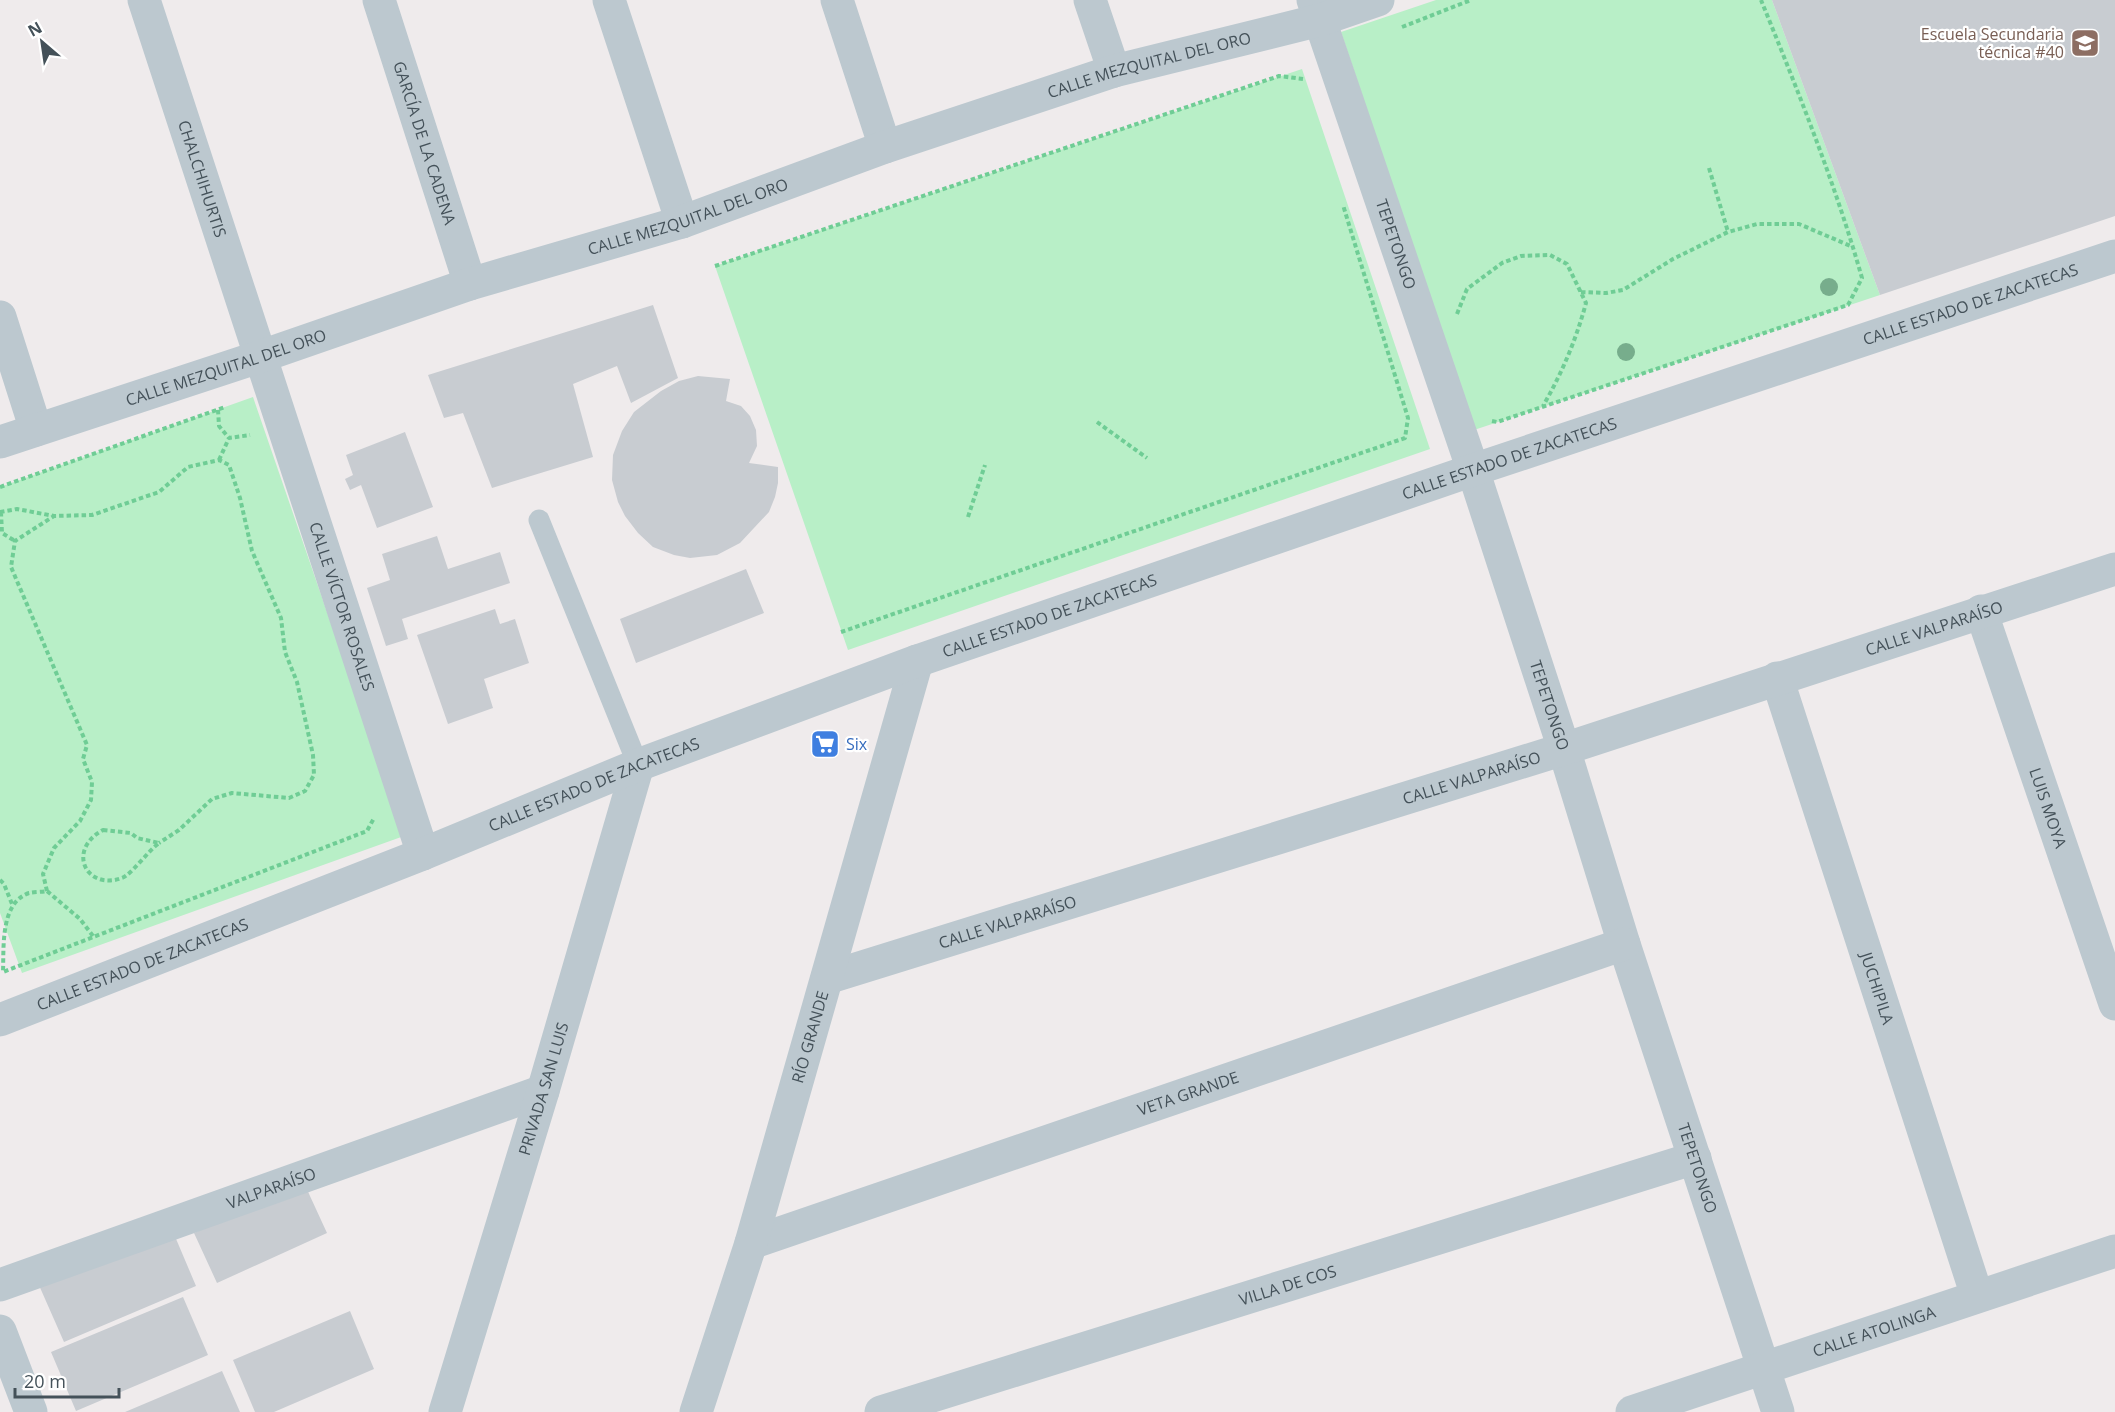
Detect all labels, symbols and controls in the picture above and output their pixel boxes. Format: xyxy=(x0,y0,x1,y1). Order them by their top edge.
north arrow xyxy=(12,12,72,72)
text: N xyxy=(24,16,46,42)
place label: Escuela Secundaria técnica #40 xyxy=(1921,23,2064,63)
street label: CALLE MEZQUITAL DEL ORO xyxy=(1045,27,1253,103)
school or university icon: Escuela Secundaria técnica #40 xyxy=(2069,27,2101,59)
street label: GARCÍA DE LA CADENA xyxy=(388,58,462,228)
street label: CHALCHIHURTIS xyxy=(173,117,232,240)
street label: CALLE MEZQUITAL DEL ORO xyxy=(585,173,791,260)
street label: TEPETONGO xyxy=(1371,196,1422,292)
street label: CALLE ESTADO DE ZACATECAS xyxy=(1860,258,2081,350)
street label: CALLE MEZQUITAL DEL ORO xyxy=(123,324,329,411)
street label: CALLE ESTADO DE ZACATECAS xyxy=(1399,412,1620,505)
street label: CALLE VÍCTOR ROSALES xyxy=(304,519,380,694)
street label: CALLE ESTADO DE ZACATECAS xyxy=(939,568,1160,663)
street label: CALLE VALPARAÍSO xyxy=(1862,595,2006,661)
street label: TEPETONGO xyxy=(1525,657,1575,753)
supermarket icon: Six xyxy=(809,728,841,760)
street label: CALLE ESTADO DE ZACATECAS xyxy=(485,732,703,837)
place label: Six xyxy=(846,733,868,755)
street label: CALLE VALPARAÍSO xyxy=(1400,746,1543,809)
street label: LUIS MOYA xyxy=(2024,765,2072,852)
street label: CALLE VALPARAÍSO xyxy=(936,890,1079,954)
street label: CALLE ESTADO DE ZACATECAS xyxy=(33,913,252,1016)
street label: JUCHIPILA xyxy=(1855,947,1900,1028)
street label: RÍO GRANDE xyxy=(786,988,833,1086)
street label: PRIVADA SAN LUIS xyxy=(513,1019,574,1158)
street label: VETA GRANDE xyxy=(1135,1066,1242,1121)
street label: TEPETONGO xyxy=(1673,1120,1723,1216)
street label: VALPARAÍSO xyxy=(223,1162,319,1214)
street label: VILLA DE COS xyxy=(1236,1259,1339,1311)
street label: CALLE ATOLINGA xyxy=(1810,1300,1939,1362)
scale bar xyxy=(15,1361,118,1399)
text: 20 m xyxy=(24,1369,66,1393)

